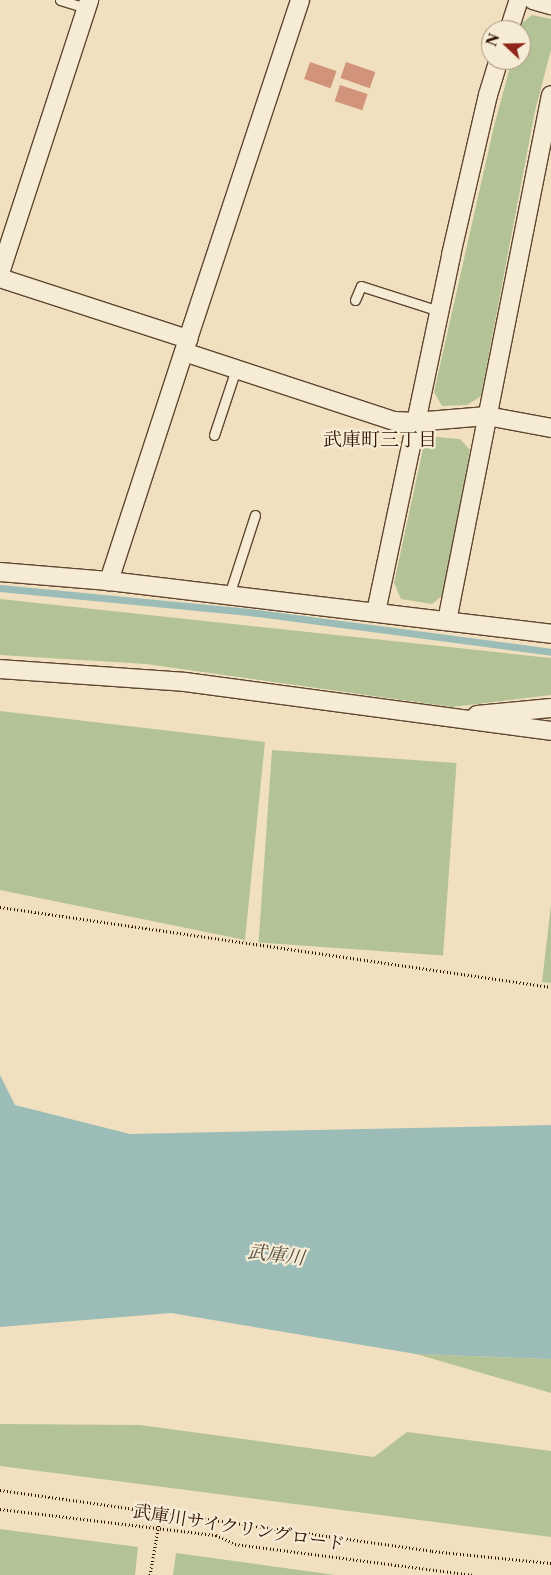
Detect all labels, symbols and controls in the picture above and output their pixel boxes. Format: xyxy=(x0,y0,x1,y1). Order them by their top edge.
north arrow xyxy=(481,20,531,70)
text: N xyxy=(482,31,504,49)
district label: 武庫町三丁目 xyxy=(323,429,437,451)
water label: 武庫川 xyxy=(246,1240,306,1270)
street label: 武庫川サイクリングロード xyxy=(131,1500,347,1556)

